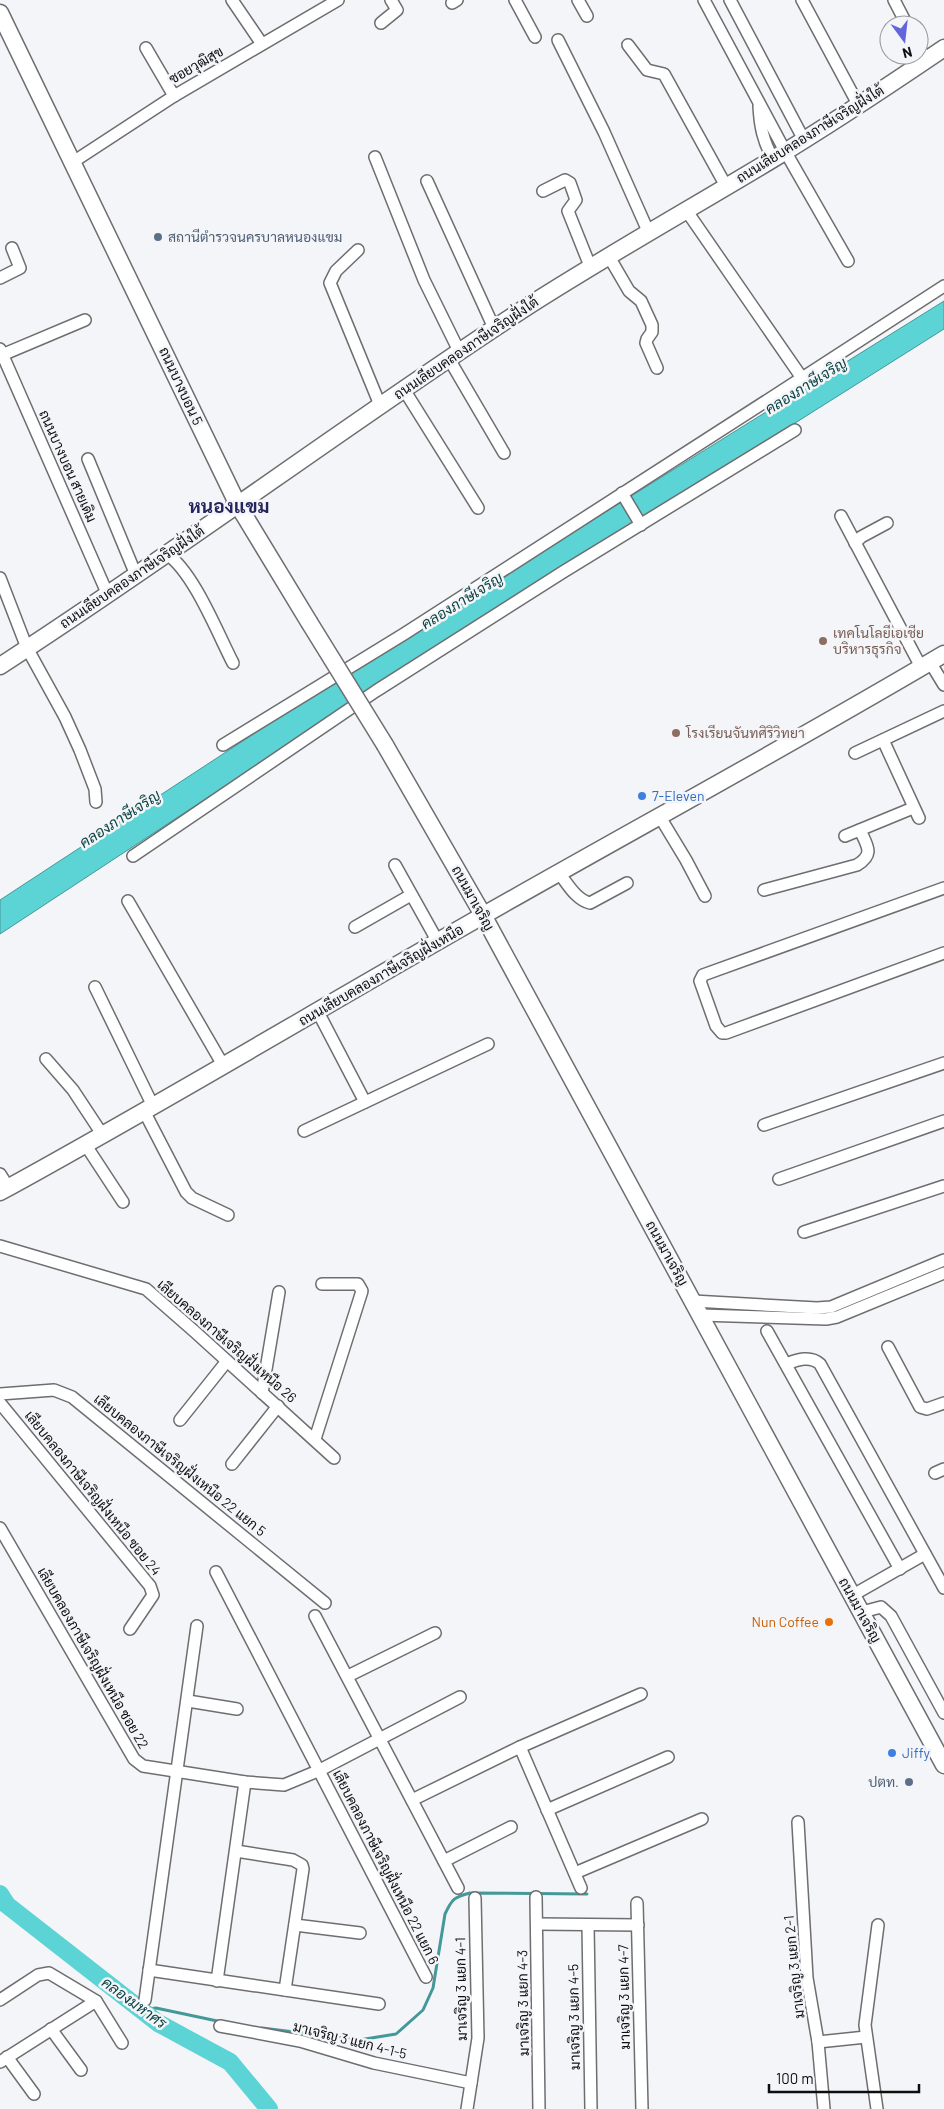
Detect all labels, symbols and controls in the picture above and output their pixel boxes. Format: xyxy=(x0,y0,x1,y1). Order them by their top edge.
north arrow xyxy=(879,15,929,65)
street label: ซอยวุฒิสุข xyxy=(165,42,227,89)
text: N xyxy=(901,44,914,62)
street label: ถนนเลียบคลองภาษีเจริญฝั่งใต้ xyxy=(731,78,888,187)
place label: สถานีตำรวจนครบาลหนองแขม xyxy=(168,228,342,245)
marker: สถานีตำรวจนครบาลหนองแขม xyxy=(152,231,164,243)
street label: ถนนเลียบคลองภาษีเจริญฝั่งใต้ xyxy=(389,290,543,403)
street label: ถนนบางบอน 5 xyxy=(156,344,207,428)
water label: คลองภาษีเจริญ xyxy=(761,353,851,418)
street label: ถนนบางบอน สายเดิม xyxy=(36,407,101,525)
district label: หนองแขม xyxy=(189,494,269,517)
street label: ถนนเลียบคลองภาษีเจริญฝั่งใต้ xyxy=(55,519,209,632)
water label: คลองภาษีเจริญ xyxy=(417,568,507,633)
place label: เทคโนโลยีเอเชีย บริหารธุรกิจ xyxy=(833,624,924,659)
marker: เทคโนโลยีเอเชีย บริหารธุรกิจ xyxy=(817,635,829,647)
place label: โรงเรียนจันทศิริวิทยา xyxy=(685,724,805,741)
marker: โรงเรียนจันทศิริวิทยา xyxy=(670,727,682,739)
water label: คลองภาษีเจริญ xyxy=(76,785,164,852)
place label: 7-Eleven xyxy=(652,787,705,804)
marker: 7-Eleven xyxy=(636,790,648,802)
street label: ถนนมาเจริญ xyxy=(448,862,498,934)
street label: ถนนเลียบคลองภาษีเจริญฝั่งเหนือ xyxy=(294,918,467,1030)
street label: ถนนมาเจริญ xyxy=(642,1217,692,1289)
street label: เลียบคลองภาษีเจริญฝั่งเหนือ 26 xyxy=(154,1274,302,1407)
street label: เลียบคลองภาษีเจริญฝั่งเหนือ 22 แยก 5 xyxy=(90,1388,271,1540)
street label: เลียบคลองภาษีเจริญฝั่งเหนือ ซอย 24 xyxy=(21,1405,167,1579)
street label: เลียบคลองภาษีเจริญฝั่งเหนือ ซอย 22 xyxy=(33,1563,155,1752)
street label: ถนนมาเจริญ xyxy=(835,1574,885,1646)
place label: Nun Coffee xyxy=(751,1613,819,1630)
marker: Nun Coffee xyxy=(823,1616,835,1628)
place label: Jiffy xyxy=(902,1744,931,1761)
marker: Jiffy xyxy=(886,1747,898,1759)
street label: เลียบคลองภาษีเจริญฝั่งเหนือ 22 แยก 6 xyxy=(329,1765,445,1967)
place label: ปตท. xyxy=(868,1773,899,1790)
marker: ปตท. xyxy=(903,1776,915,1788)
street label: มาเจริญ 3 แยก 2-1 xyxy=(780,1915,808,2019)
street label: มาเจริญ 3 แยก 4-1 xyxy=(451,1937,471,2041)
street label: มาเจริญ 3 แยก 4-7 xyxy=(614,1944,634,2050)
street label: มาเจริญ 3 แยก 4-3 xyxy=(513,1950,533,2056)
street label: มาเจริญ 3 แยก 4-5 xyxy=(564,1964,584,2070)
water label: คลองมหาศร xyxy=(99,1973,171,2032)
street label: มาเจริญ 3 แยก 4-1-5 xyxy=(291,2017,409,2063)
scale bar xyxy=(769,2062,919,2094)
text: 100 m xyxy=(776,2069,814,2087)

